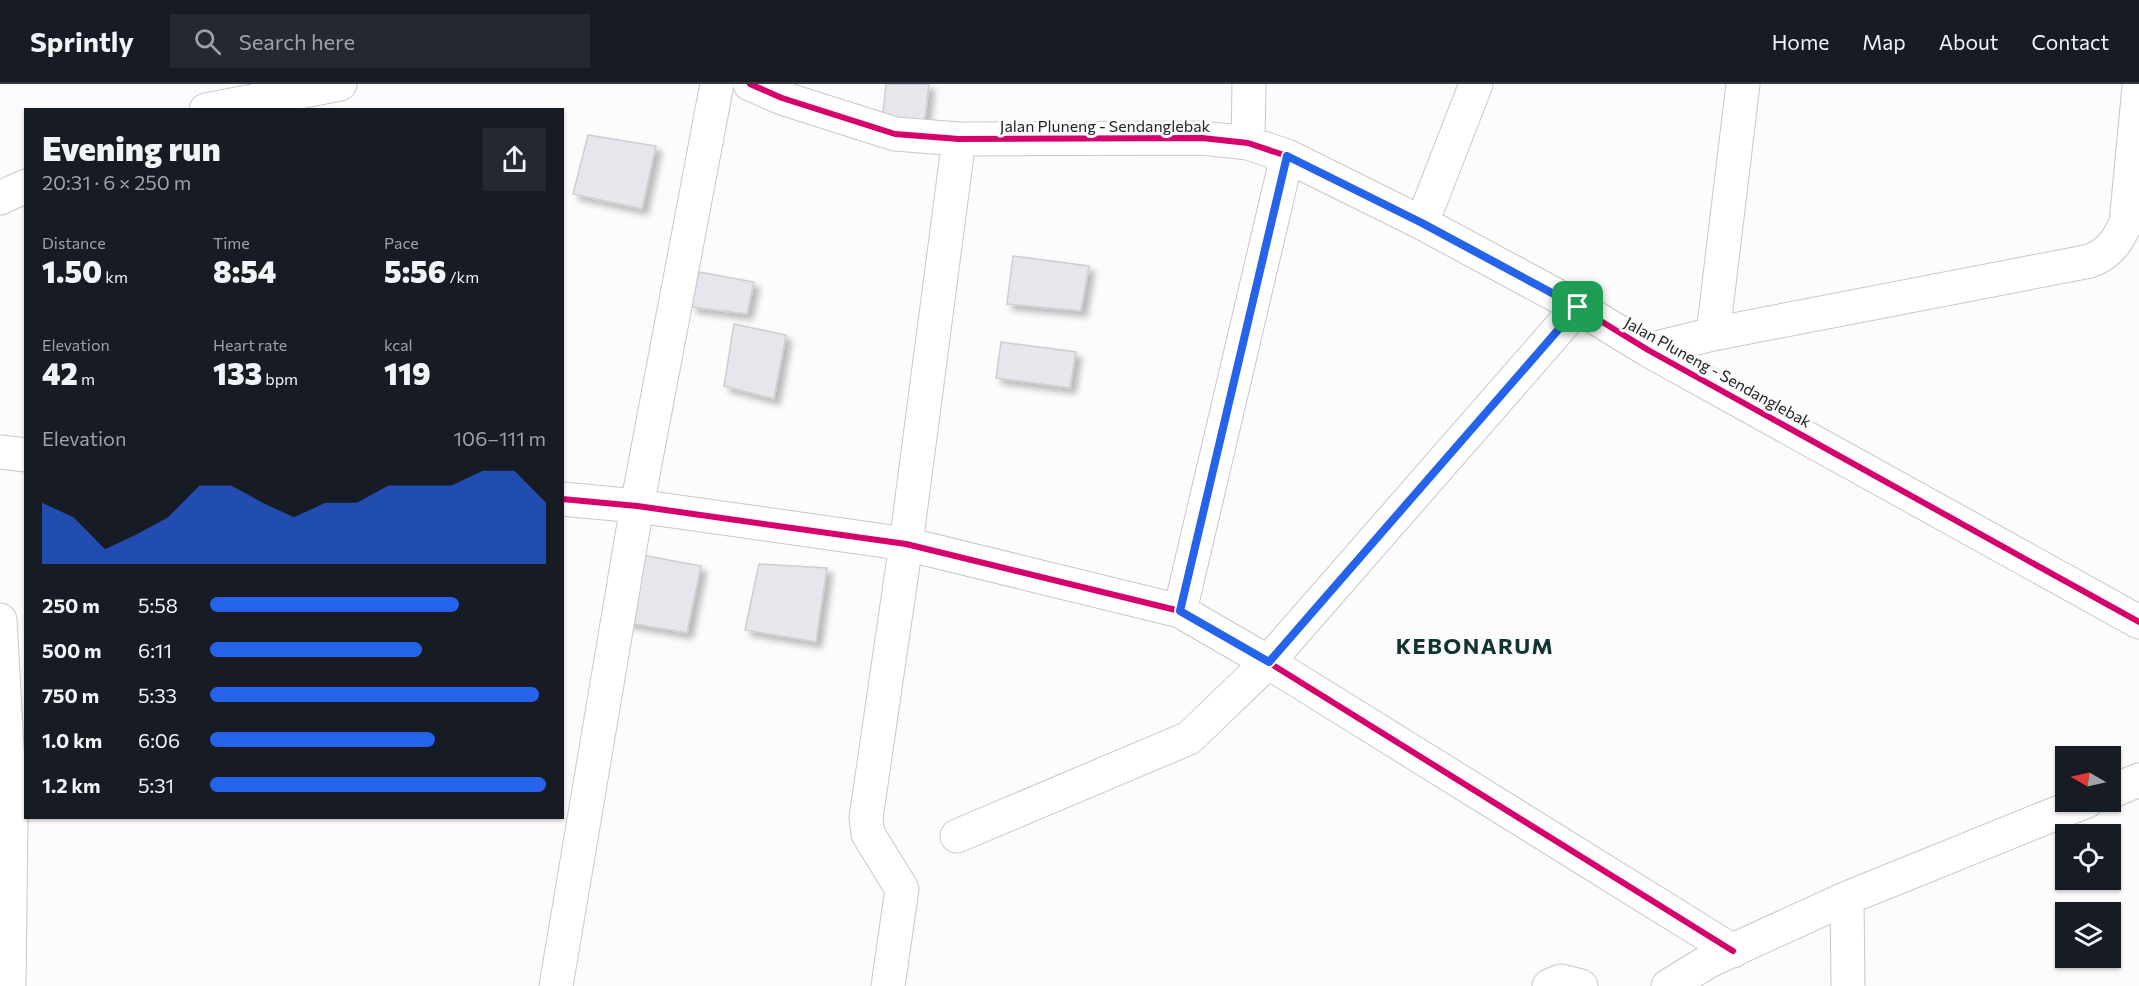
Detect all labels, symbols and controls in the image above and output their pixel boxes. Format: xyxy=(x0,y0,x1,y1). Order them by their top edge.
search box xyxy=(170,14,590,68)
text: Sprintly xyxy=(30,24,134,58)
icon: search xyxy=(191,25,224,58)
text: Search here xyxy=(239,28,355,55)
text: Home xyxy=(1772,29,1829,54)
text: Map xyxy=(1862,29,1906,54)
text: About xyxy=(1939,29,1998,54)
text: Contact xyxy=(2031,29,2109,54)
street label: Jalan Pluneng - Sendanglebak xyxy=(1000,116,1211,135)
text: Evening run xyxy=(42,127,221,168)
button: share xyxy=(483,128,546,191)
text: 20:31 · 6 × 250 m xyxy=(42,170,191,194)
text: Distance xyxy=(42,233,106,252)
text: Time xyxy=(213,233,250,252)
text: Pace xyxy=(384,233,419,252)
text: 1.50 xyxy=(42,252,102,289)
text: 8:54 xyxy=(213,252,276,289)
text: 5:56 xyxy=(384,252,446,289)
text: km xyxy=(102,267,128,286)
text: /km xyxy=(446,267,479,286)
pin xyxy=(1552,281,1603,332)
icon: arrive xyxy=(1561,290,1594,323)
street label: Jalan Pluneng - Sendanglebak xyxy=(1622,312,1815,431)
text: Elevation xyxy=(42,335,110,354)
text: Heart rate xyxy=(213,335,287,354)
text: kcal xyxy=(384,335,413,354)
text: 42 xyxy=(42,354,78,391)
text: 133 xyxy=(213,354,262,391)
text: 119 xyxy=(384,354,431,391)
text: m xyxy=(78,369,95,388)
text: bpm xyxy=(262,369,298,388)
text: Elevation xyxy=(42,426,127,450)
text: 106–111 m xyxy=(454,426,546,450)
text: 250 m xyxy=(42,593,100,617)
text: 5:58 xyxy=(138,593,178,617)
district label: KEBONARUM xyxy=(1396,632,1554,659)
text: 500 m xyxy=(42,638,102,662)
text: 6:11 xyxy=(138,638,172,662)
text: 750 m xyxy=(42,683,99,707)
text: 5:33 xyxy=(138,683,177,707)
text: 1.0 km xyxy=(42,728,102,752)
text: 6:06 xyxy=(138,728,180,752)
north arrow xyxy=(2055,746,2121,812)
map controls xyxy=(2055,746,2121,968)
text: 1.2 km xyxy=(42,773,100,797)
text: 5:31 xyxy=(138,773,174,797)
button: locate xyxy=(2055,824,2121,890)
button: layers xyxy=(2055,902,2121,968)

